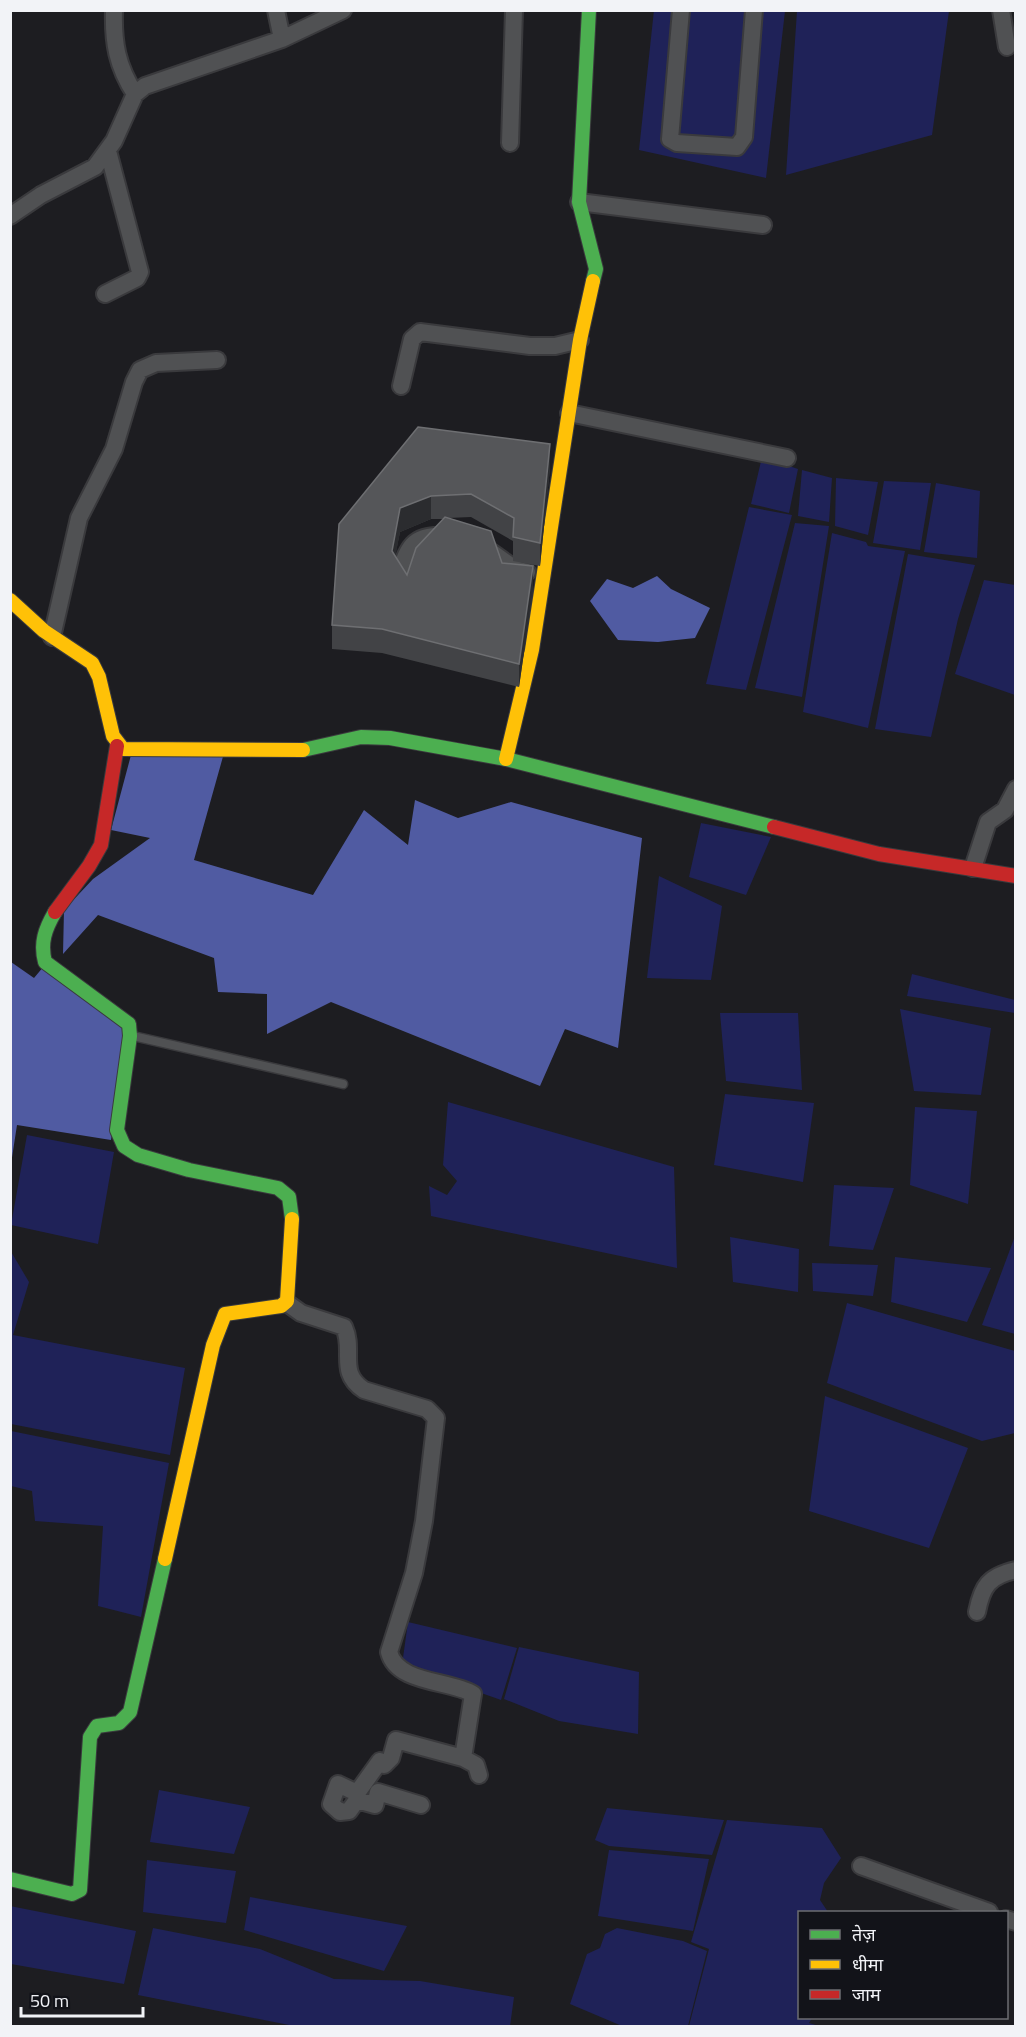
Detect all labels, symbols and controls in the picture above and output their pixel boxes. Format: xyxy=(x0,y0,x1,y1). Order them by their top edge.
legend xyxy=(798,1911,1008,2019)
text: तेज़ xyxy=(852,1921,876,1948)
text: धीमा xyxy=(852,1951,883,1978)
scale bar xyxy=(21,1980,142,2018)
text: जाम xyxy=(852,1981,882,2008)
text: 50 m xyxy=(30,1987,69,2014)

